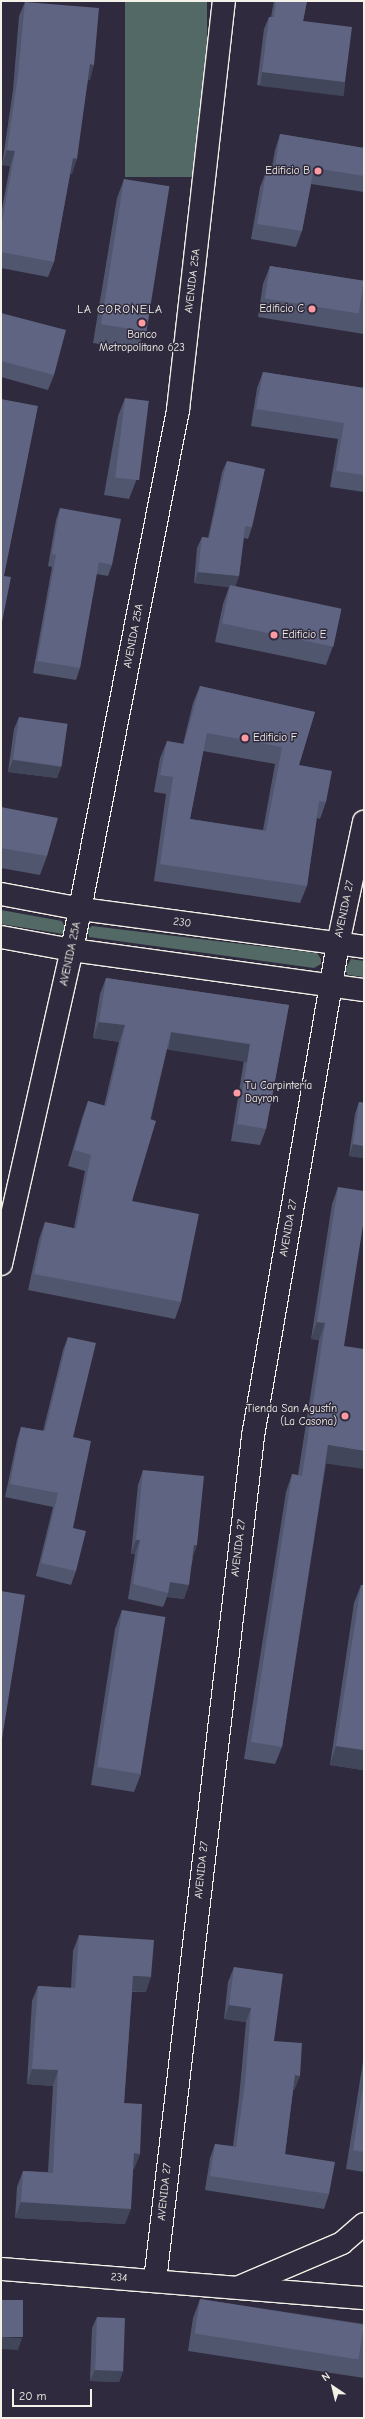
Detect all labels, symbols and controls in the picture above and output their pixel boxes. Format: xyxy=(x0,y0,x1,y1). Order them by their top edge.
place label: Edificio B xyxy=(265,164,310,178)
marker: Edificio B xyxy=(313,166,323,176)
street label: AVENIDA 25A xyxy=(182,248,204,314)
place label: Edificio C xyxy=(259,302,304,316)
district label: LA CORONELA xyxy=(77,303,163,317)
marker: Edificio C xyxy=(307,304,317,314)
marker: Banco Metropolitano 623 xyxy=(137,318,147,328)
place label: Banco Metropolitano 623 xyxy=(99,329,185,355)
street label: AVENIDA 25A xyxy=(121,603,147,669)
place label: Edificio E xyxy=(282,628,326,642)
marker: Edificio E xyxy=(269,630,279,640)
place label: Edificio F xyxy=(253,731,297,745)
marker: Edificio F xyxy=(240,733,250,743)
street label: AVENIDA 27 xyxy=(333,879,357,939)
street label: 230 xyxy=(172,915,192,931)
street label: AVENIDA 25A xyxy=(58,921,84,987)
place label: Tu Carpintería Dayron xyxy=(245,1080,312,1106)
marker: Tu Carpintería Dayron xyxy=(232,1088,242,1098)
street label: AVENIDA 27 xyxy=(277,1198,301,1258)
place label: Tienda San Agustín (La Casona) xyxy=(246,1403,337,1429)
marker: Tienda San Agustín (La Casona) xyxy=(340,1411,350,1421)
street label: AVENIDA 27 xyxy=(229,1518,249,1578)
street label: AVENIDA 27 xyxy=(192,1841,212,1899)
street label: AVENIDA 27 xyxy=(155,2163,175,2221)
street label: 234 xyxy=(110,2271,128,2285)
north arrow xyxy=(313,2367,353,2407)
text: N xyxy=(319,2369,333,2384)
scale bar xyxy=(14,2381,94,2407)
text: 20 m xyxy=(19,2389,47,2403)

